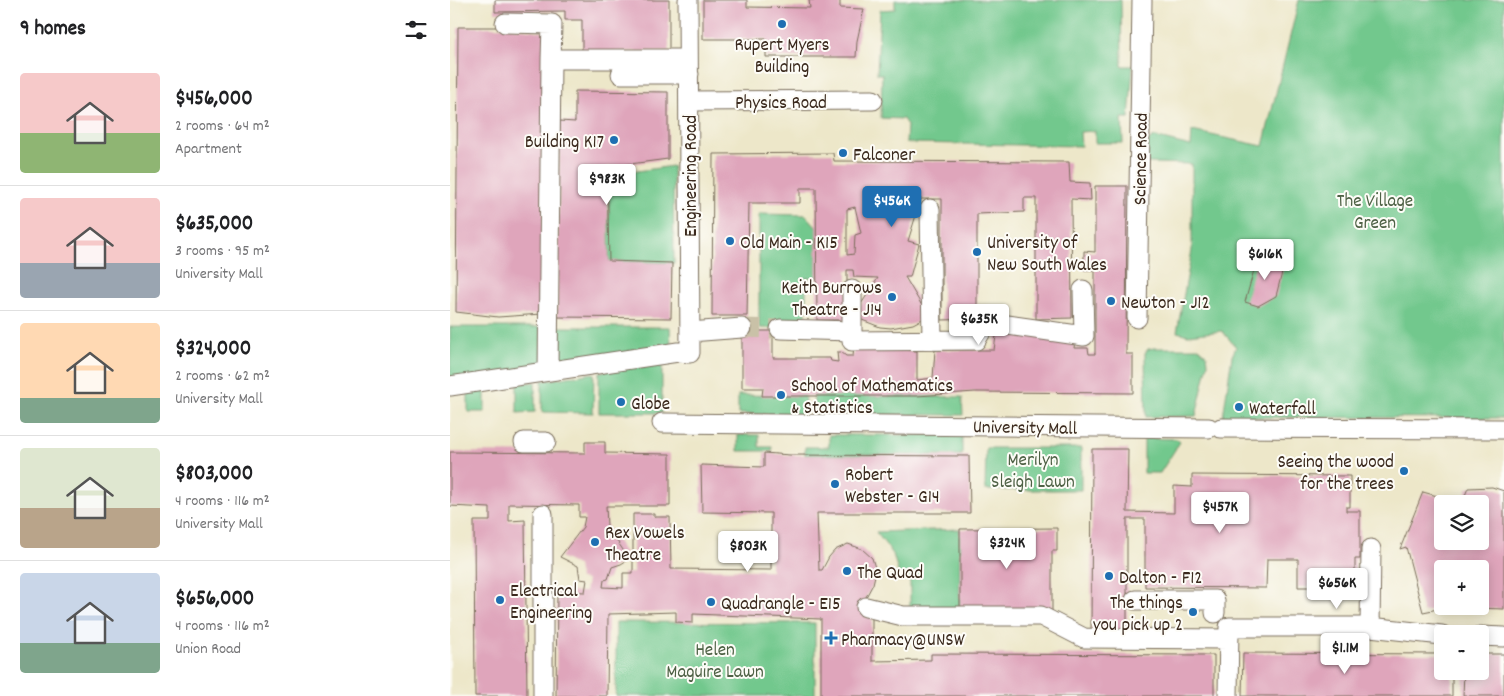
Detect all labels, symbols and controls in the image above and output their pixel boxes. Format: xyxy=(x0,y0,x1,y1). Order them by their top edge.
text: 9 homes xyxy=(20,15,86,45)
icon: filters xyxy=(402,16,430,44)
marker: Rupert Myers Building xyxy=(776,18,788,30)
place label: Rupert Myers Building xyxy=(734,33,830,82)
text: $456,000 xyxy=(175,85,253,115)
street label: Physics Road xyxy=(735,91,827,118)
icon: home xyxy=(60,93,120,153)
street label: Science Road xyxy=(1128,113,1157,206)
text: 2 rooms · 64 m² xyxy=(175,115,270,138)
street label: Engineering Road xyxy=(679,115,706,237)
place label: Building K17 xyxy=(525,130,604,157)
marker: Building K17 xyxy=(608,134,620,146)
text: Apartment xyxy=(175,138,242,161)
place label: Falconer xyxy=(853,143,915,170)
marker: Falconer xyxy=(837,147,849,159)
pin: $983K xyxy=(572,164,642,206)
text: $983K xyxy=(589,168,625,191)
pin: $456K xyxy=(857,186,927,228)
park label: The Village Green xyxy=(1337,189,1413,238)
text: $456K xyxy=(873,190,911,213)
text: $635,000 xyxy=(175,210,253,240)
icon: home xyxy=(60,218,120,278)
place label: Old Main - K15 xyxy=(740,231,838,258)
place label: University of New South Wales xyxy=(987,231,1107,280)
marker: Old Main - K15 xyxy=(724,235,736,247)
pin: $616K xyxy=(1230,238,1300,281)
text: 3 rooms · 95 m² xyxy=(175,240,270,263)
text: $616K xyxy=(1248,243,1282,266)
marker: University of New South Wales xyxy=(971,246,983,258)
text: University Mall xyxy=(175,263,263,286)
place label: Keith Burrows Theatre - J14 xyxy=(781,276,882,325)
marker: Keith Burrows Theatre - J14 xyxy=(886,291,898,303)
place label: Newton - J12 xyxy=(1121,291,1210,318)
marker: Newton - J12 xyxy=(1105,295,1117,307)
pin: $635K xyxy=(944,304,1014,346)
text: $635K xyxy=(960,308,998,331)
text: $324,000 xyxy=(175,335,251,365)
icon: home xyxy=(60,343,120,403)
text: 2 rooms · 62 m² xyxy=(175,365,270,388)
place label: School of Mathematics & Statistics xyxy=(791,374,953,423)
text: University Mall xyxy=(175,388,263,411)
marker: School of Mathematics & Statistics xyxy=(775,389,787,401)
place label: Globe xyxy=(631,392,670,419)
marker: Globe xyxy=(615,396,627,408)
place label: Waterfall xyxy=(1249,397,1316,424)
marker: Waterfall xyxy=(1233,401,1245,413)
street label: University Mall xyxy=(973,415,1078,444)
park label: Merilyn Sleigh Lawn xyxy=(991,448,1075,497)
place label: Seeing the wood for the trees xyxy=(1277,450,1394,499)
text: $803,000 xyxy=(175,460,253,490)
place label: Robert Webster - G14 xyxy=(845,463,940,512)
marker: Seeing the wood for the trees xyxy=(1398,465,1410,477)
icon: home xyxy=(60,468,120,528)
marker: Robert Webster - G14 xyxy=(829,478,841,490)
text: 4 rooms · 116 m² xyxy=(175,490,270,513)
pin: $457K xyxy=(1185,492,1255,534)
map controls xyxy=(1434,495,1489,680)
button: layers xyxy=(1434,495,1489,550)
text: $457K xyxy=(1202,496,1238,519)
text: University Mall xyxy=(175,513,263,536)
place label: Rex Vowels Theatre xyxy=(605,521,685,570)
pin: $324K xyxy=(972,528,1042,570)
pin: $803K xyxy=(713,530,783,573)
text: $324K xyxy=(989,532,1025,555)
text: $803K xyxy=(729,535,767,558)
marker: Rex Vowels Theatre xyxy=(589,536,601,548)
button: + xyxy=(1434,560,1489,615)
place label: The Quad xyxy=(857,561,923,588)
marker: The Quad xyxy=(841,565,853,577)
place label: Dalton - F12 xyxy=(1119,566,1203,593)
pin: $656K xyxy=(1302,568,1372,610)
marker: Dalton - F12 xyxy=(1103,570,1115,582)
text: $656K xyxy=(1318,572,1356,595)
place label: Electrical Engineering xyxy=(510,579,592,628)
text: $656,000 xyxy=(175,585,254,615)
place label: The things you pick up 2 xyxy=(1093,591,1183,640)
place label: Quadrangle - E15 xyxy=(721,592,841,619)
icon: home xyxy=(60,593,120,653)
marker: Electrical Engineering xyxy=(494,594,506,606)
marker: Quadrangle - E15 xyxy=(705,596,717,608)
marker: The things you pick up 2 xyxy=(1187,606,1199,618)
text: 4 rooms · 116 m² xyxy=(175,615,270,638)
button: − xyxy=(1434,625,1489,680)
place label: Pharmacy@UNSW xyxy=(841,628,965,655)
marker: Pharmacy@UNSW xyxy=(825,632,837,644)
pin: $1.1M xyxy=(1310,632,1380,675)
text: $1.1M xyxy=(1331,637,1359,660)
text: Union Road xyxy=(175,638,241,661)
park label: Helen Maguire Lawn xyxy=(666,638,764,687)

